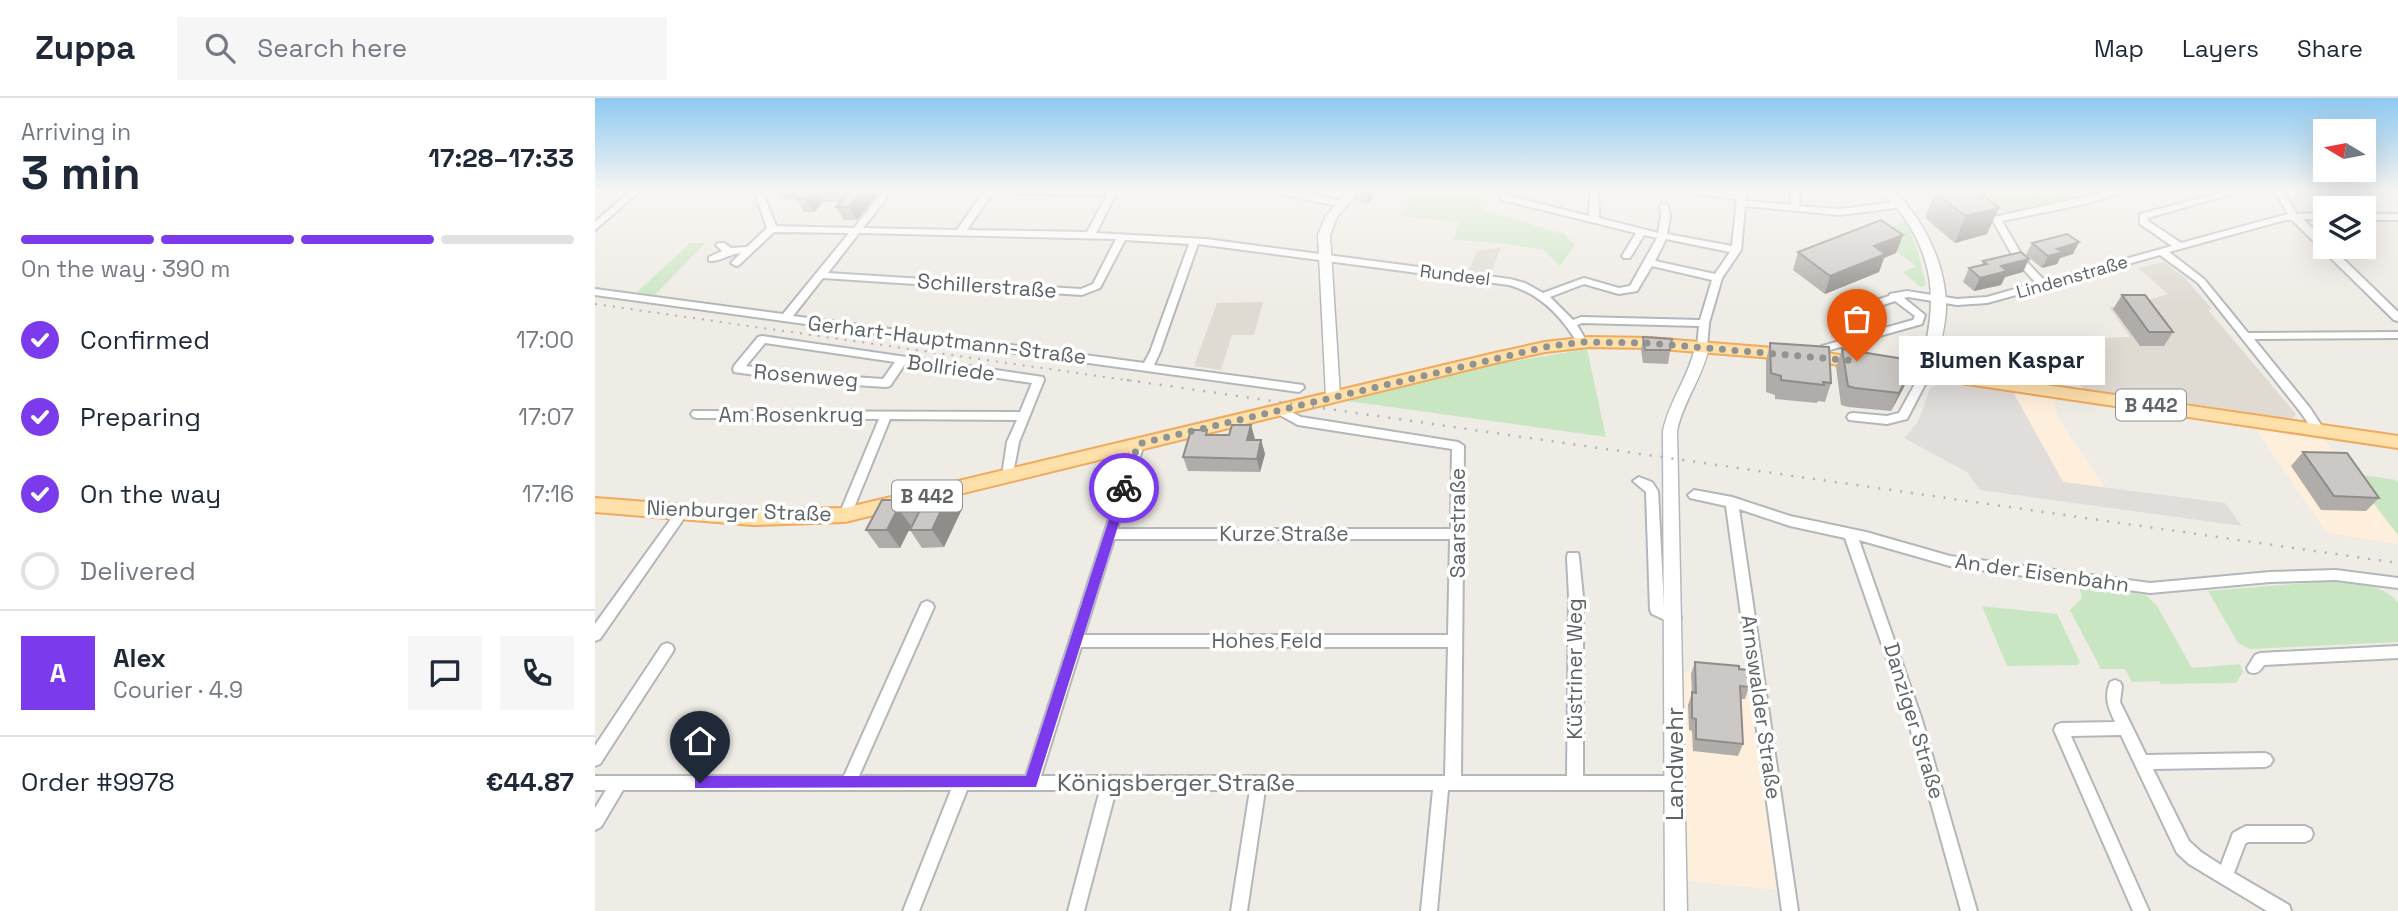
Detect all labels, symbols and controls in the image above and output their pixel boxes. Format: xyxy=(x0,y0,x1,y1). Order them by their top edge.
search box xyxy=(177,17,667,80)
text: Zuppa xyxy=(35,27,135,69)
icon: search xyxy=(201,29,239,67)
text: Search here xyxy=(257,31,407,65)
text: Map xyxy=(2094,33,2144,64)
text: Layers xyxy=(2182,33,2259,64)
text: Share xyxy=(2297,33,2363,64)
text: Arriving in xyxy=(21,117,131,147)
north arrow xyxy=(2313,119,2377,182)
map controls xyxy=(2313,119,2376,259)
text: 17:28–17:33 xyxy=(428,141,574,175)
text: 3 min xyxy=(21,144,141,202)
button: layers xyxy=(2313,196,2376,259)
street label: Lindenstraße xyxy=(2013,250,2130,303)
text: On the way · 390 m xyxy=(21,254,230,284)
street label: Rundeel xyxy=(1419,259,1492,290)
street label: Schillerstraße xyxy=(916,267,1058,304)
pin xyxy=(1827,289,1887,361)
icon: bag xyxy=(1838,300,1876,338)
street label: Gerhart-Hauptmann-Straße xyxy=(806,309,1088,370)
icon: check xyxy=(21,321,59,359)
text: Confirmed xyxy=(80,323,210,357)
text: 17:00 xyxy=(516,325,574,355)
callout: Blumen Kaspar xyxy=(1899,336,2105,386)
text: Blumen Kaspar xyxy=(1919,345,2085,375)
street label: Bollriede xyxy=(905,348,997,387)
street label: Rosenweg xyxy=(753,357,860,394)
road number: B 442 xyxy=(2116,390,2186,420)
icon: check xyxy=(21,398,59,436)
text: Preparing xyxy=(80,400,201,434)
street label: Am Rosenkrug xyxy=(719,401,863,428)
text: 17:07 xyxy=(518,402,574,432)
courier xyxy=(1089,453,1159,523)
street label: Saarstraße xyxy=(1444,468,1471,578)
icon: bike xyxy=(1105,469,1143,507)
icon: check xyxy=(21,475,59,513)
text: On the way xyxy=(80,477,221,511)
text: 17:16 xyxy=(522,479,574,509)
road number: B 442 xyxy=(892,480,962,512)
street label: Nienburger Straße xyxy=(646,494,832,527)
street label: Kurze Straße xyxy=(1219,520,1349,547)
street label: An der Eisenbahn xyxy=(1953,547,2131,598)
text: Delivered xyxy=(80,554,196,588)
street label: Küstriner Weg xyxy=(1561,598,1588,740)
street label: Arnswalder Straße xyxy=(1735,613,1788,801)
street label: Hohes Feld xyxy=(1212,627,1322,654)
button: chat xyxy=(408,636,482,710)
button: phone xyxy=(500,636,574,710)
street label: Danziger Straße xyxy=(1878,639,1951,802)
text: Alex xyxy=(113,641,166,675)
text: A xyxy=(50,656,66,690)
text: Courier · 4.9 xyxy=(113,675,243,705)
street label: Landwehr xyxy=(1659,707,1690,821)
pin xyxy=(670,711,730,783)
icon: home xyxy=(681,722,719,760)
text: Order #9978 xyxy=(21,765,175,799)
text: €44.87 xyxy=(486,765,574,799)
street label: Königsberger Straße xyxy=(1057,767,1295,798)

